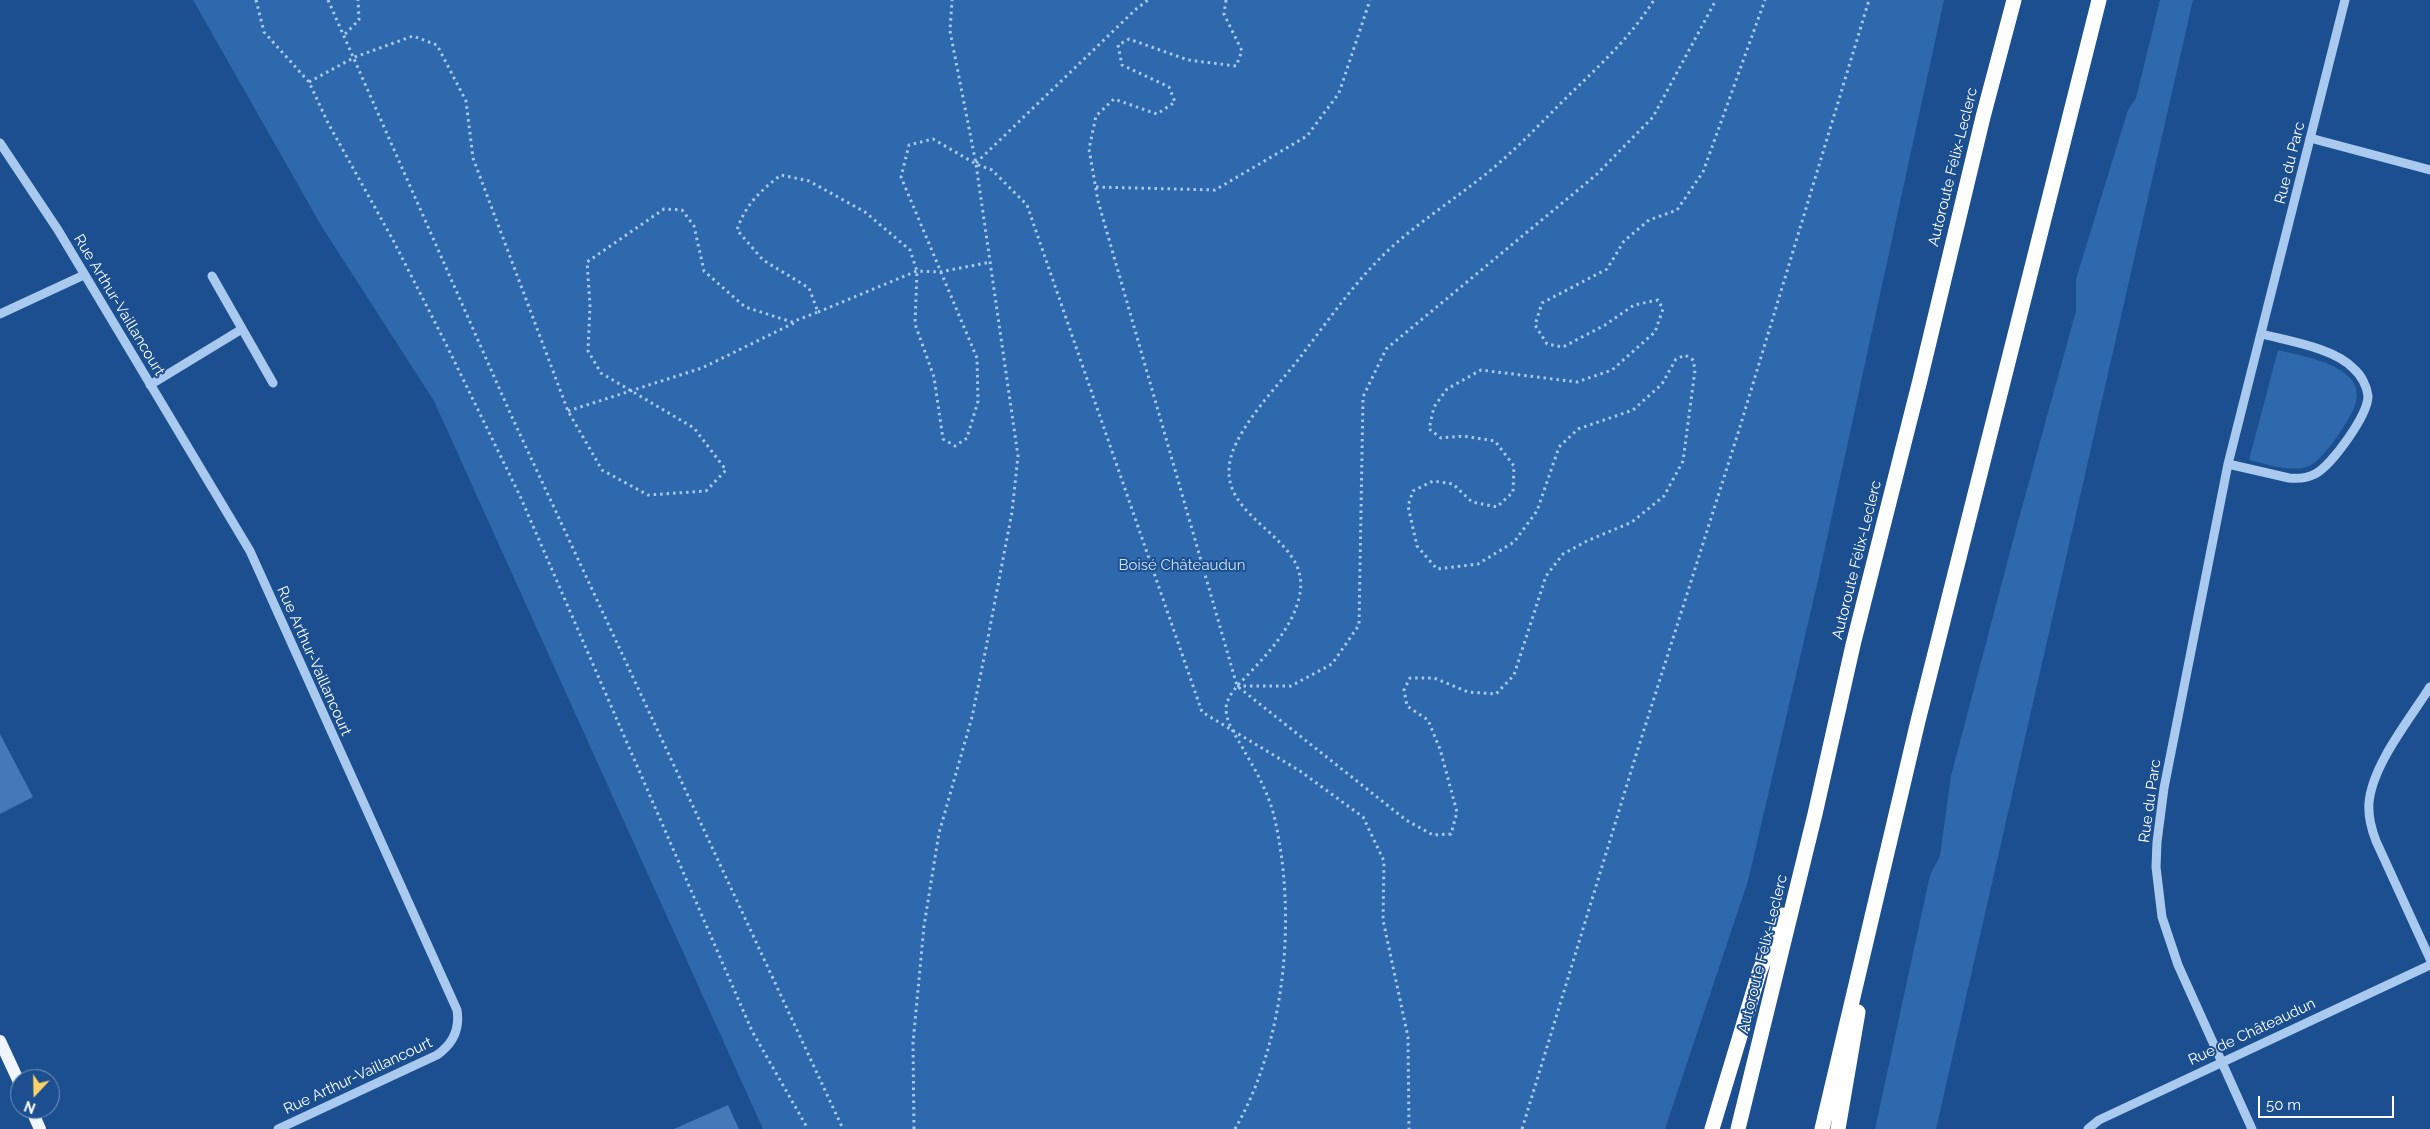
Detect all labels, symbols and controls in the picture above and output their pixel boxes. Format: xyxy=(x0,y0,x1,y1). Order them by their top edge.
street label: Autoroute Félix-Leclerc xyxy=(1925,86,1981,248)
street label: Rue du Parc xyxy=(2271,120,2309,206)
street label: Rue Arthur-Vaillancourt xyxy=(70,231,168,379)
street label: Autoroute Félix-Leclerc xyxy=(1829,479,1885,641)
park label: Boisé Châteaudun xyxy=(1119,556,1245,574)
street label: Rue Arthur-Vaillancourt xyxy=(273,583,355,739)
street label: Rue du Parc xyxy=(2135,758,2165,844)
street label: Autoroute Félix-Leclerc xyxy=(1735,873,1791,1035)
street label: Rue de Châteaudun xyxy=(2186,995,2318,1069)
street label: Rue Arthur-Vaillancourt xyxy=(281,1034,435,1118)
north arrow xyxy=(10,1069,60,1119)
scale bar xyxy=(2260,1086,2396,1118)
text: 50 m xyxy=(2266,1096,2301,1114)
text: N xyxy=(22,1098,38,1116)

